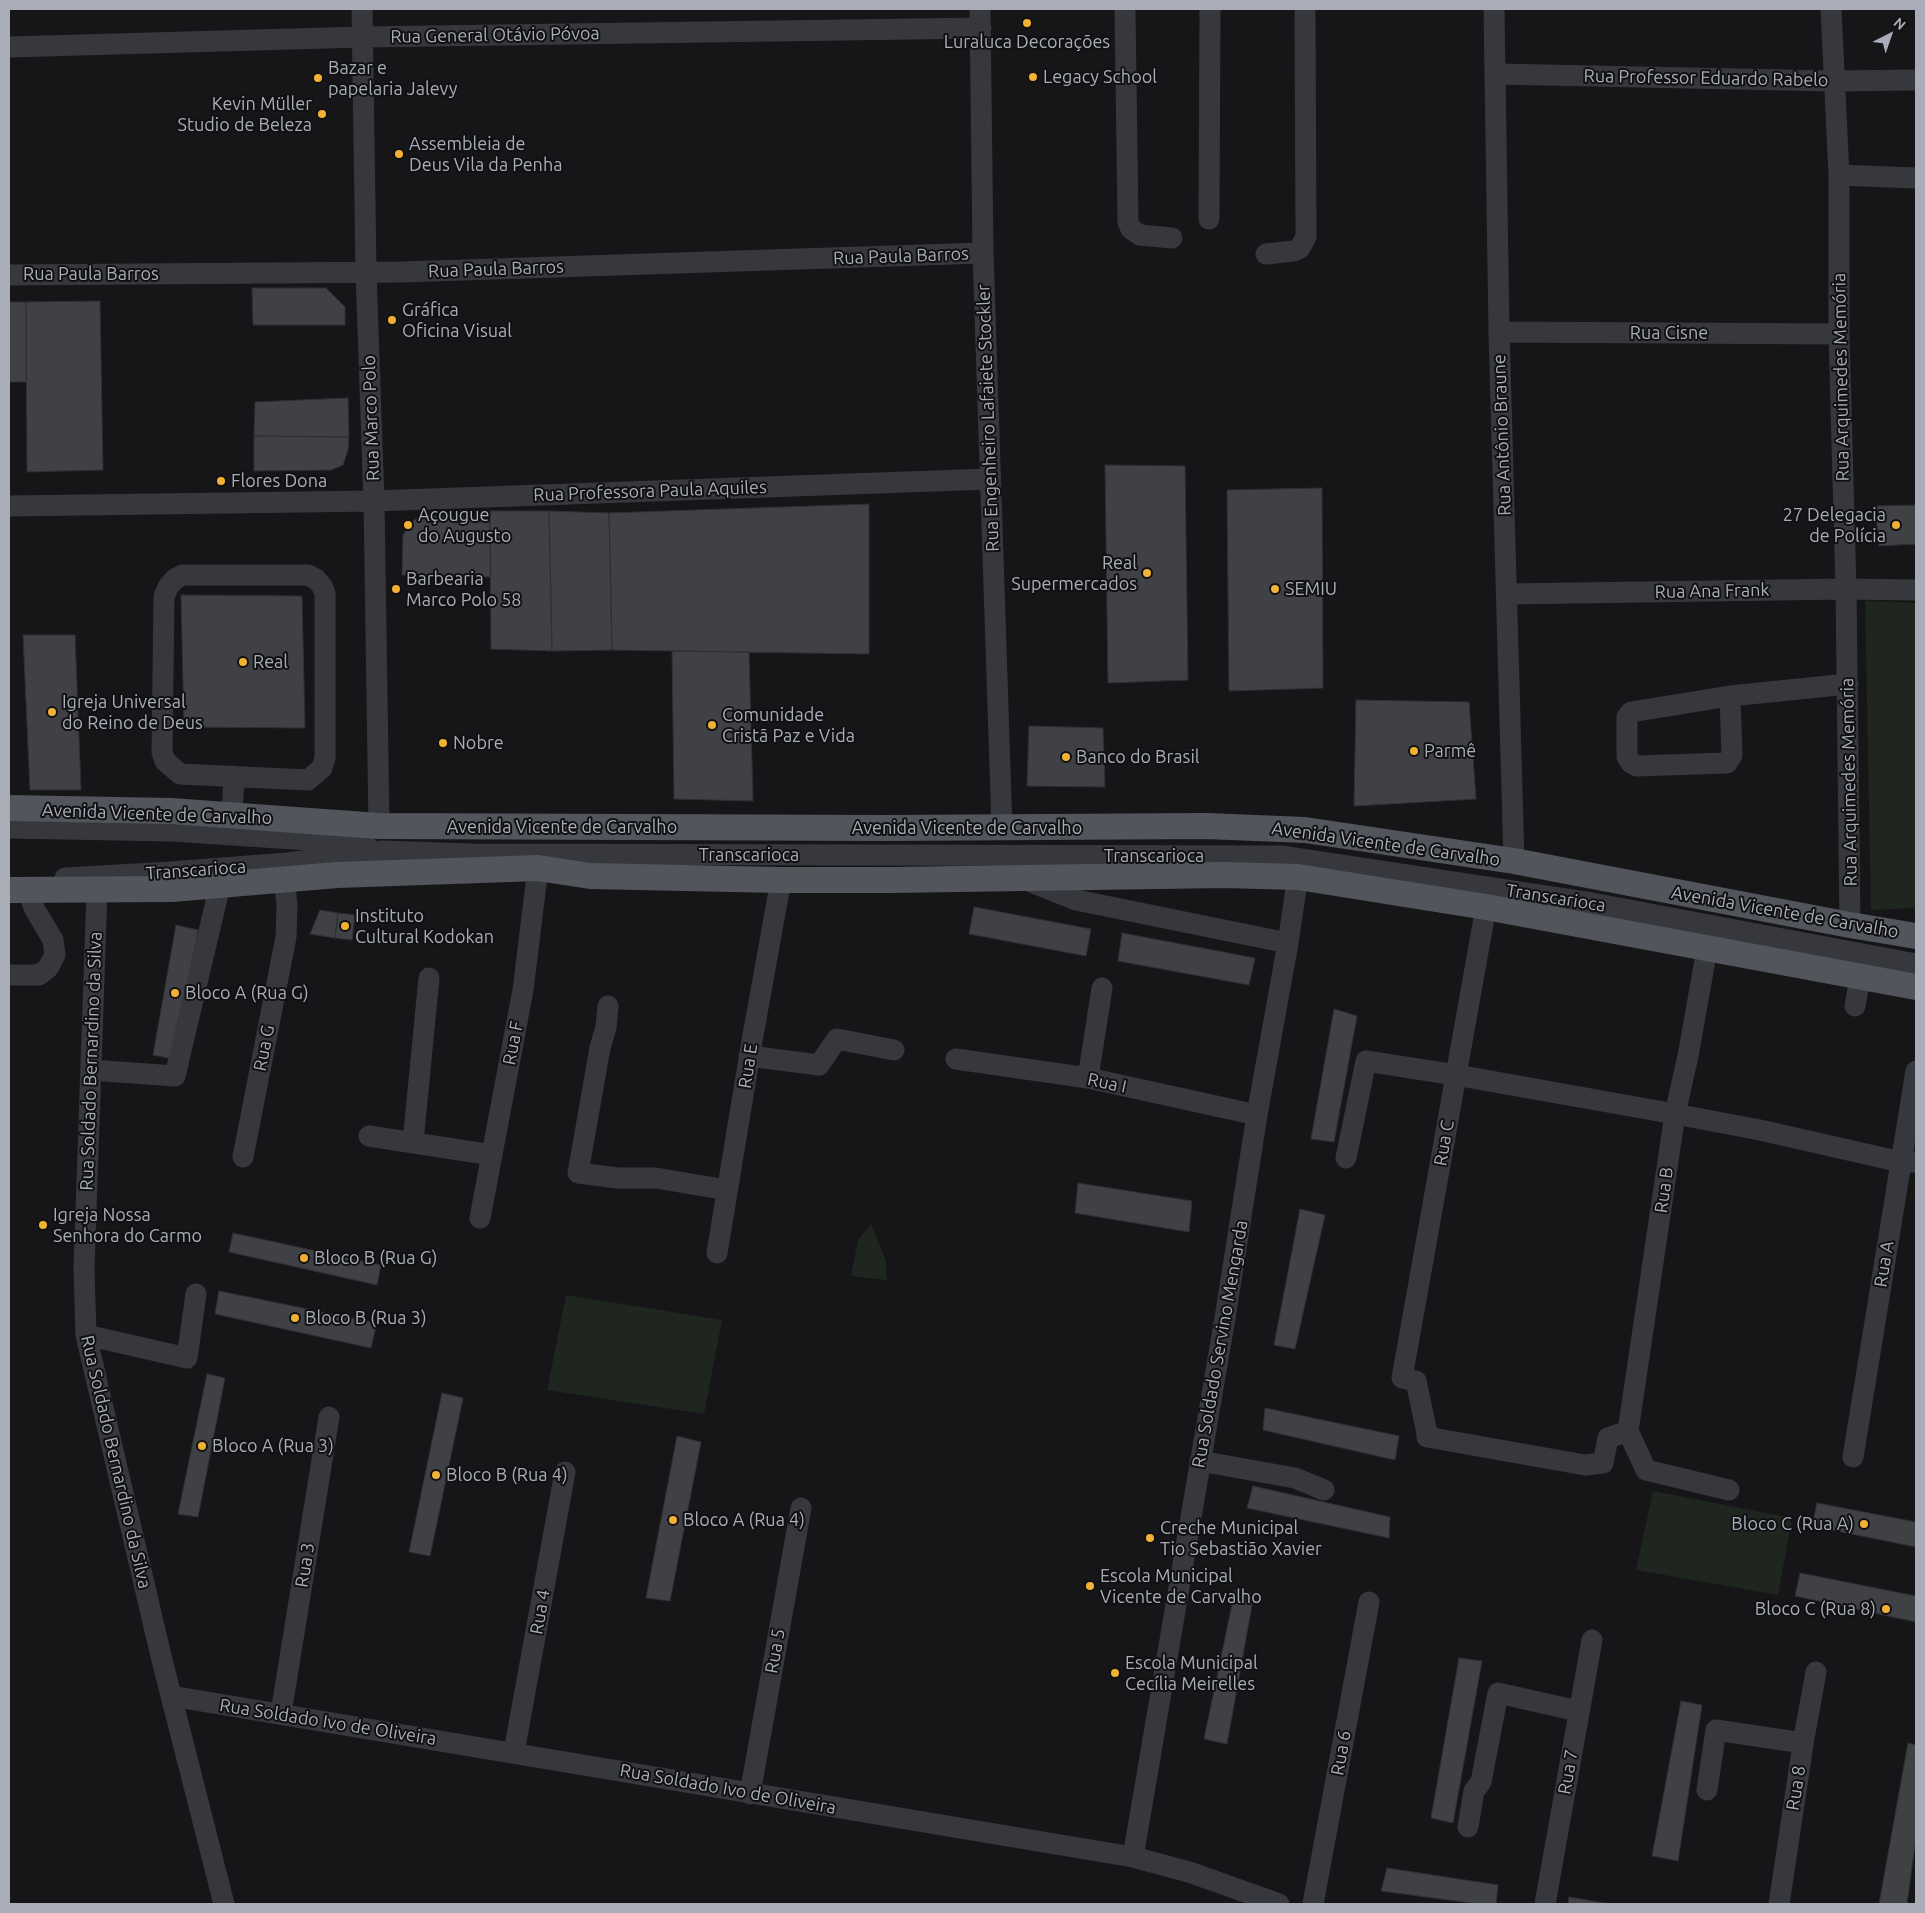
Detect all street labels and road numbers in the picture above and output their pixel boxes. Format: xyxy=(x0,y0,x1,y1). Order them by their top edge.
street label: Rua General Otávio Póvoa xyxy=(390,22,600,48)
street label: Rua Professor Eduardo Rabelo xyxy=(1583,65,1829,91)
street label: Rua Paula Barros xyxy=(833,243,969,269)
street label: Rua Paula Barros xyxy=(428,256,564,282)
street label: Rua Paula Barros xyxy=(23,263,159,285)
street label: Rua Arquimedes Memória xyxy=(1828,273,1854,481)
street label: Rua Engenheiro Lafaiete Stockler xyxy=(973,284,1003,552)
street label: Rua Cisne xyxy=(1630,322,1708,344)
street label: Rua Antônio Braune xyxy=(1488,354,1516,516)
street label: Rua Marco Polo xyxy=(358,355,384,481)
street label: Rua Professora Paula Aquiles xyxy=(533,476,767,506)
street label: Rua Ana Frank xyxy=(1654,579,1770,603)
street label: Rua Arquimedes Memória xyxy=(1836,678,1862,886)
street label: Avenida Vicente de Carvalho xyxy=(42,799,272,829)
street label: Avenida Vicente de Carvalho xyxy=(447,816,677,838)
street label: Avenida Vicente de Carvalho xyxy=(852,817,1082,839)
street label: Avenida Vicente de Carvalho xyxy=(1270,817,1502,871)
street label: Transcarioca xyxy=(699,844,799,866)
street label: Transcarioca xyxy=(1104,845,1204,867)
street label: Transcarioca xyxy=(145,856,247,884)
street label: Transcarioca xyxy=(1505,879,1607,917)
street label: Avenida Vicente de Carvalho xyxy=(1670,881,1900,943)
street label: Rua Soldado Bernardino da Silva xyxy=(76,931,106,1191)
street label: Rua F xyxy=(498,1019,528,1067)
street label: Rua G xyxy=(249,1023,279,1073)
street label: Rua E xyxy=(734,1042,762,1090)
street label: Rua I xyxy=(1085,1068,1129,1098)
street label: Rua C xyxy=(1429,1119,1459,1167)
street label: Rua B xyxy=(1650,1166,1678,1214)
street label: Rua Soldado Servino Mengarda xyxy=(1188,1218,1252,1470)
street label: Rua A xyxy=(1870,1239,1898,1289)
street label: Rua Soldado Bernardino da Silva xyxy=(76,1333,156,1591)
street label: Rua 3 xyxy=(291,1541,319,1589)
street label: Rua 4 xyxy=(525,1588,555,1636)
street label: Rua 5 xyxy=(760,1627,790,1675)
street label: Rua Soldado Ivo de Oliveira xyxy=(218,1694,438,1750)
street label: Rua 6 xyxy=(1326,1729,1356,1777)
street label: Rua 7 xyxy=(1553,1748,1583,1796)
street label: Rua Soldado Ivo de Oliveira xyxy=(618,1759,838,1819)
street label: Rua 8 xyxy=(1782,1764,1810,1812)

